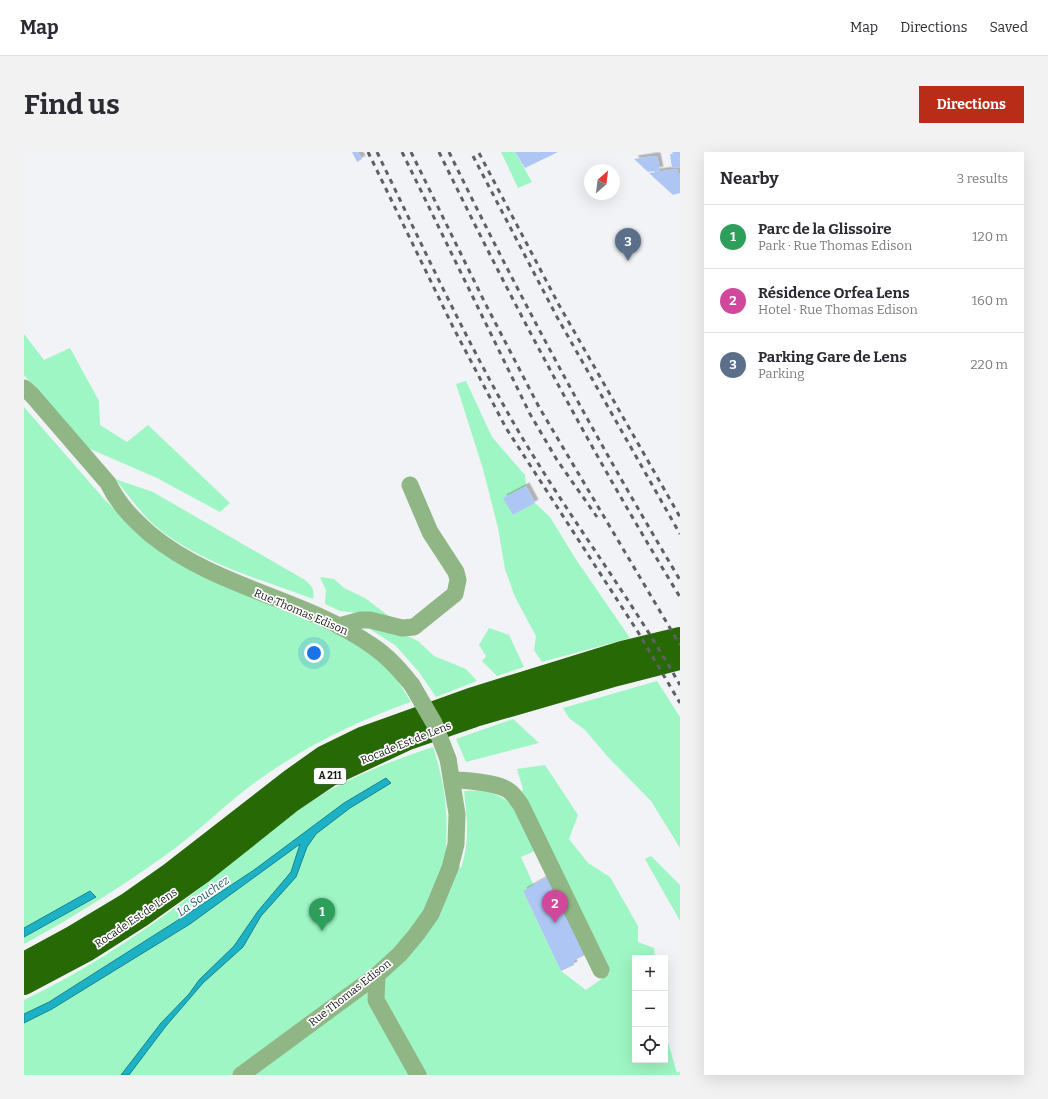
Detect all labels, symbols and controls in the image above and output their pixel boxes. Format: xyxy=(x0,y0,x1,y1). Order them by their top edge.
text: Map xyxy=(20,16,59,39)
text: Map xyxy=(850,19,878,36)
text: Directions xyxy=(900,19,968,36)
text: Saved xyxy=(990,19,1028,36)
button: Directions xyxy=(919,86,1024,123)
text: Find us xyxy=(24,88,120,121)
north arrow xyxy=(584,164,620,200)
text: Nearby xyxy=(720,168,779,189)
text: 3 results xyxy=(957,171,1008,186)
text: Parc de la Glissoire xyxy=(758,220,891,238)
pin: 3 xyxy=(615,228,641,261)
text: 1 xyxy=(730,229,736,244)
text: 120 m xyxy=(972,229,1008,244)
text: Park · Rue Thomas Edison xyxy=(758,238,912,253)
text: Résidence Orfea Lens xyxy=(758,284,910,302)
text: 2 xyxy=(729,293,737,308)
text: 160 m xyxy=(972,293,1008,308)
text: Hotel · Rue Thomas Edison xyxy=(758,302,918,317)
text: Parking Gare de Lens xyxy=(758,348,907,366)
text: 3 xyxy=(729,357,737,372)
text: 220 m xyxy=(971,357,1008,372)
text: Parking xyxy=(758,366,805,381)
street label: Rue Thomas Edison xyxy=(252,586,350,638)
your location xyxy=(304,643,324,663)
street label: Rocade Est de Lens xyxy=(359,719,453,767)
road number: A 211 xyxy=(314,768,346,784)
water label: La Souchez xyxy=(174,873,232,919)
street label: Rocade Est de Lens xyxy=(92,886,180,950)
pin: 2 xyxy=(542,890,568,923)
pin: 1 xyxy=(309,898,335,931)
map controls xyxy=(632,955,668,1063)
button: + xyxy=(632,955,668,991)
street label: Rue Thomas Edison xyxy=(306,957,394,1029)
button: − xyxy=(632,991,668,1027)
button: locate xyxy=(632,1027,668,1063)

